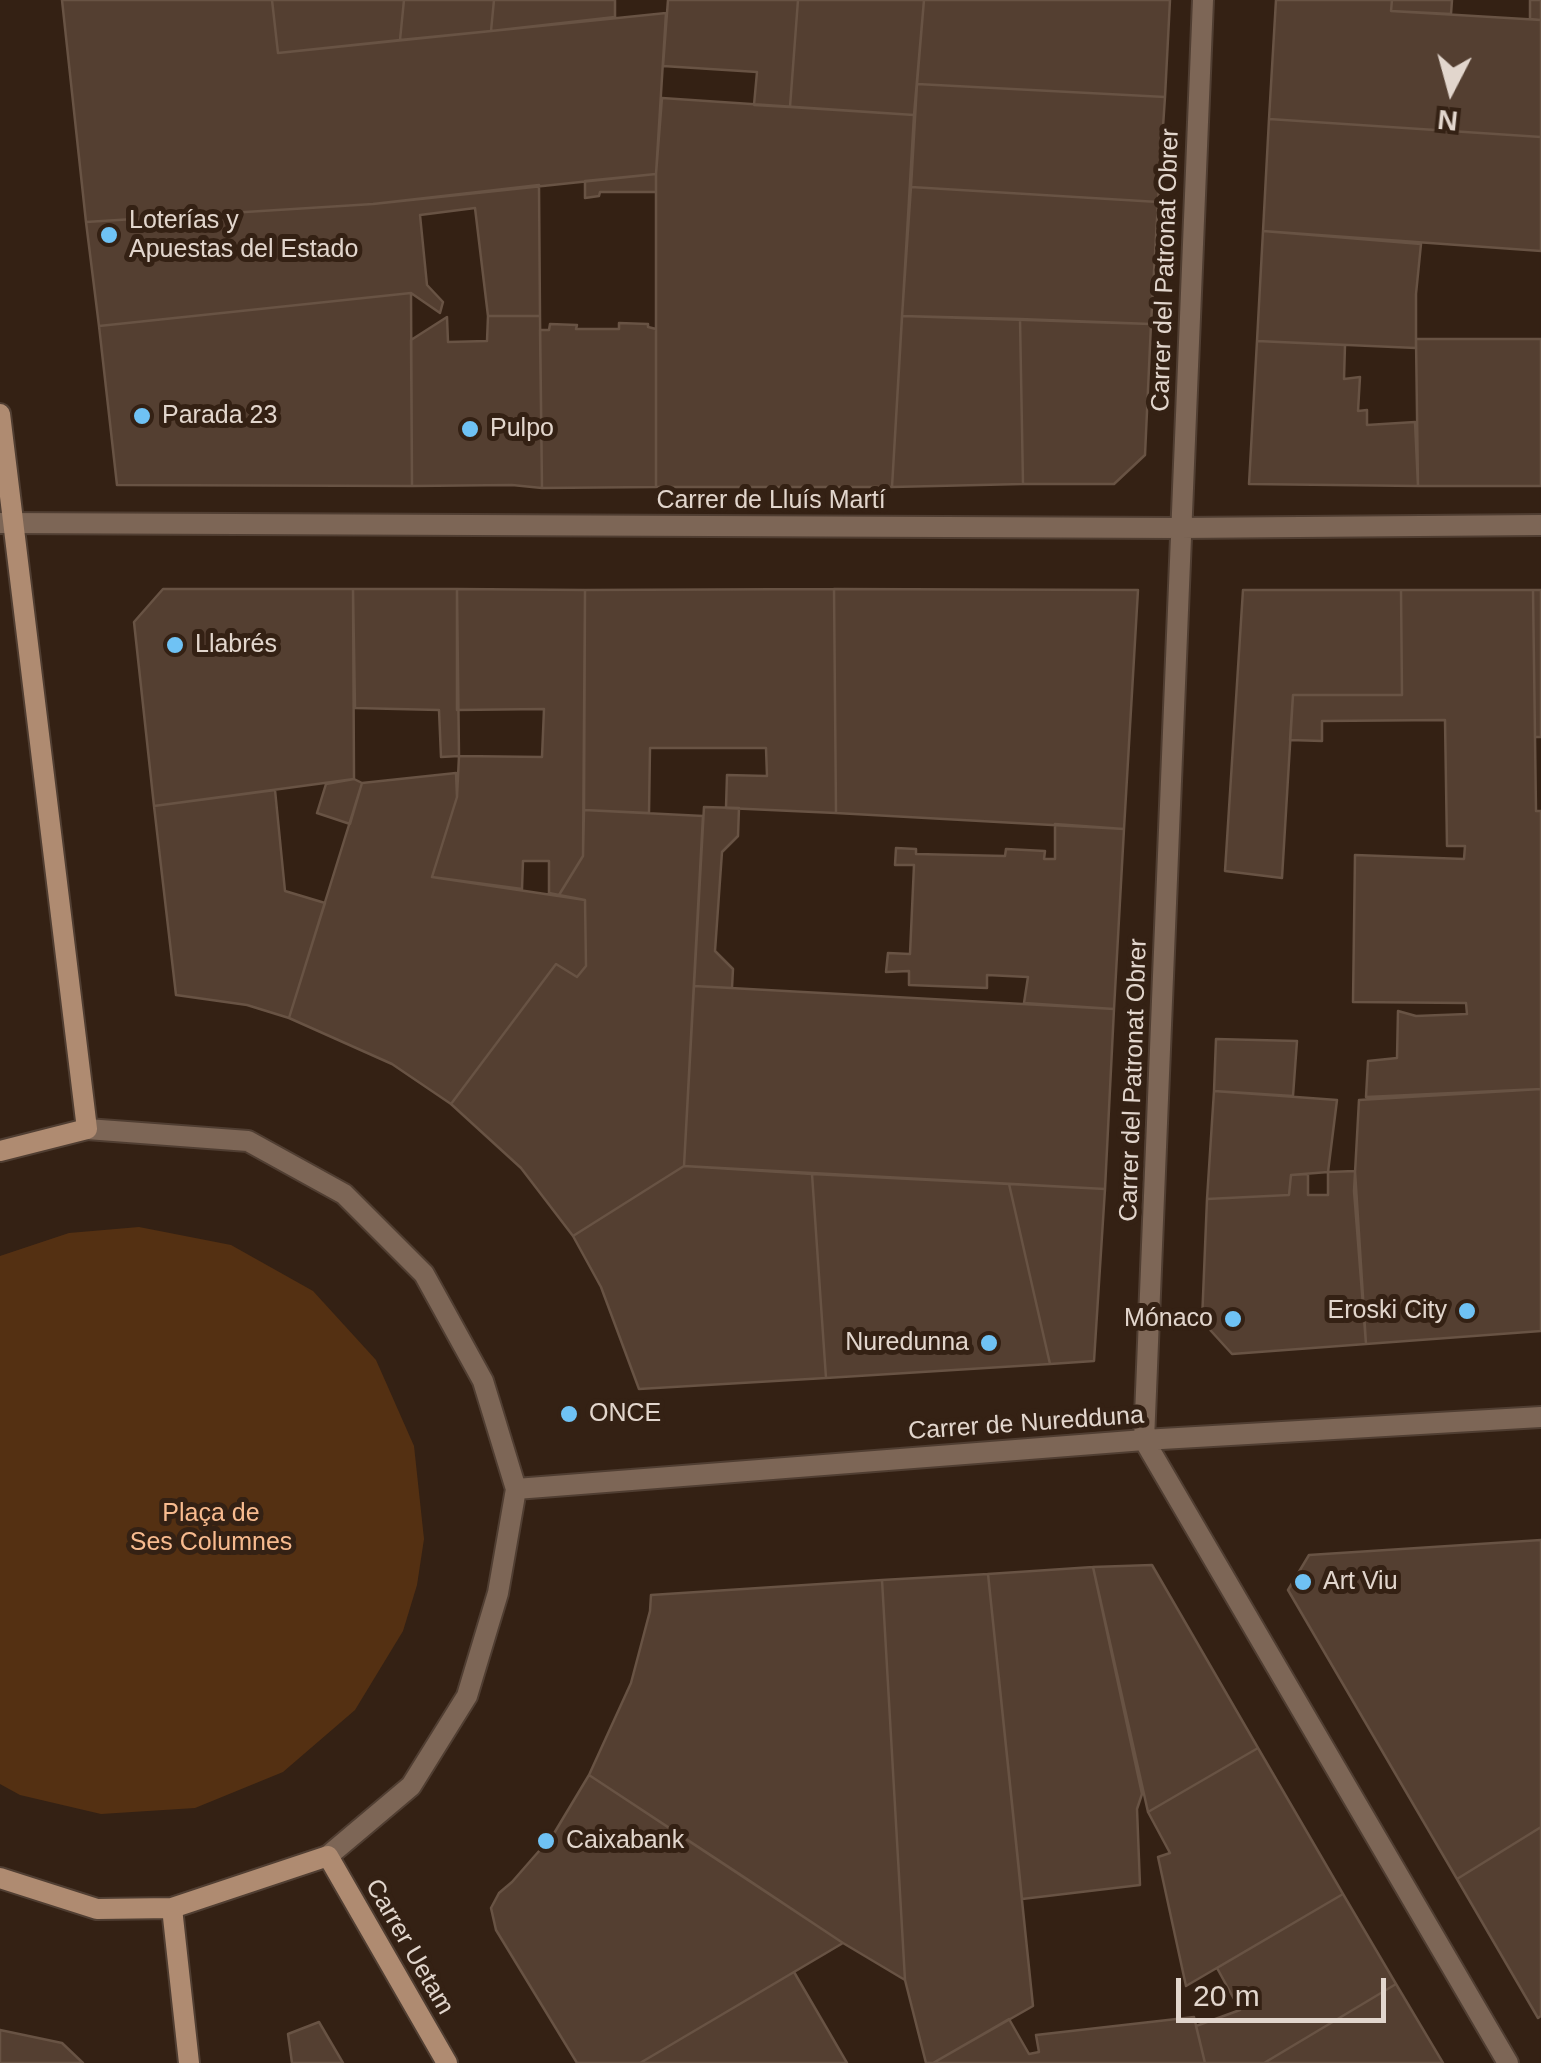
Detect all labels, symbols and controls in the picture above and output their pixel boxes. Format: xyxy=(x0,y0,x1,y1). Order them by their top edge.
north arrow xyxy=(1401,40,1501,140)
text: N xyxy=(1436,104,1460,137)
street label: Carrer del Patronat Obrer xyxy=(1146,128,1186,412)
place label: Loterías y Apuestas del Estado xyxy=(129,206,358,265)
marker: Loterías y Apuestas del Estado xyxy=(98,224,120,246)
place label: Parada 23 xyxy=(162,401,277,431)
marker: Parada 23 xyxy=(131,405,153,427)
place label: Pulpo xyxy=(490,414,554,444)
marker: Pulpo xyxy=(459,418,481,440)
street label: Carrer de Lluís Martí xyxy=(656,486,886,516)
place label: Llabrés xyxy=(195,630,277,660)
marker: Llabrés xyxy=(164,634,186,656)
street label: Carrer del Patronat Obrer xyxy=(1114,938,1154,1222)
place label: Eroski City xyxy=(1328,1296,1447,1326)
marker: Eroski City xyxy=(1456,1300,1478,1322)
place label: Mónaco xyxy=(1124,1304,1213,1334)
marker: Mónaco xyxy=(1222,1308,1244,1330)
place label: Nuredunna xyxy=(845,1328,969,1358)
marker: Nuredunna xyxy=(978,1332,1000,1354)
place label: ONCE xyxy=(589,1399,661,1429)
street label: Carrer de Nuredduna xyxy=(907,1401,1145,1447)
marker: ONCE xyxy=(558,1403,580,1425)
park label: Plaça de Ses Columnes xyxy=(130,1499,292,1558)
place label: Art Viu xyxy=(1323,1567,1398,1597)
marker: Art Viu xyxy=(1292,1571,1314,1593)
place label: Caixabank xyxy=(566,1826,684,1856)
marker: Caixabank xyxy=(535,1830,557,1852)
street label: Carrer Uetam xyxy=(358,1874,460,2020)
scale bar xyxy=(1181,1958,1391,2020)
text: 20 m xyxy=(1193,1979,1260,2012)

